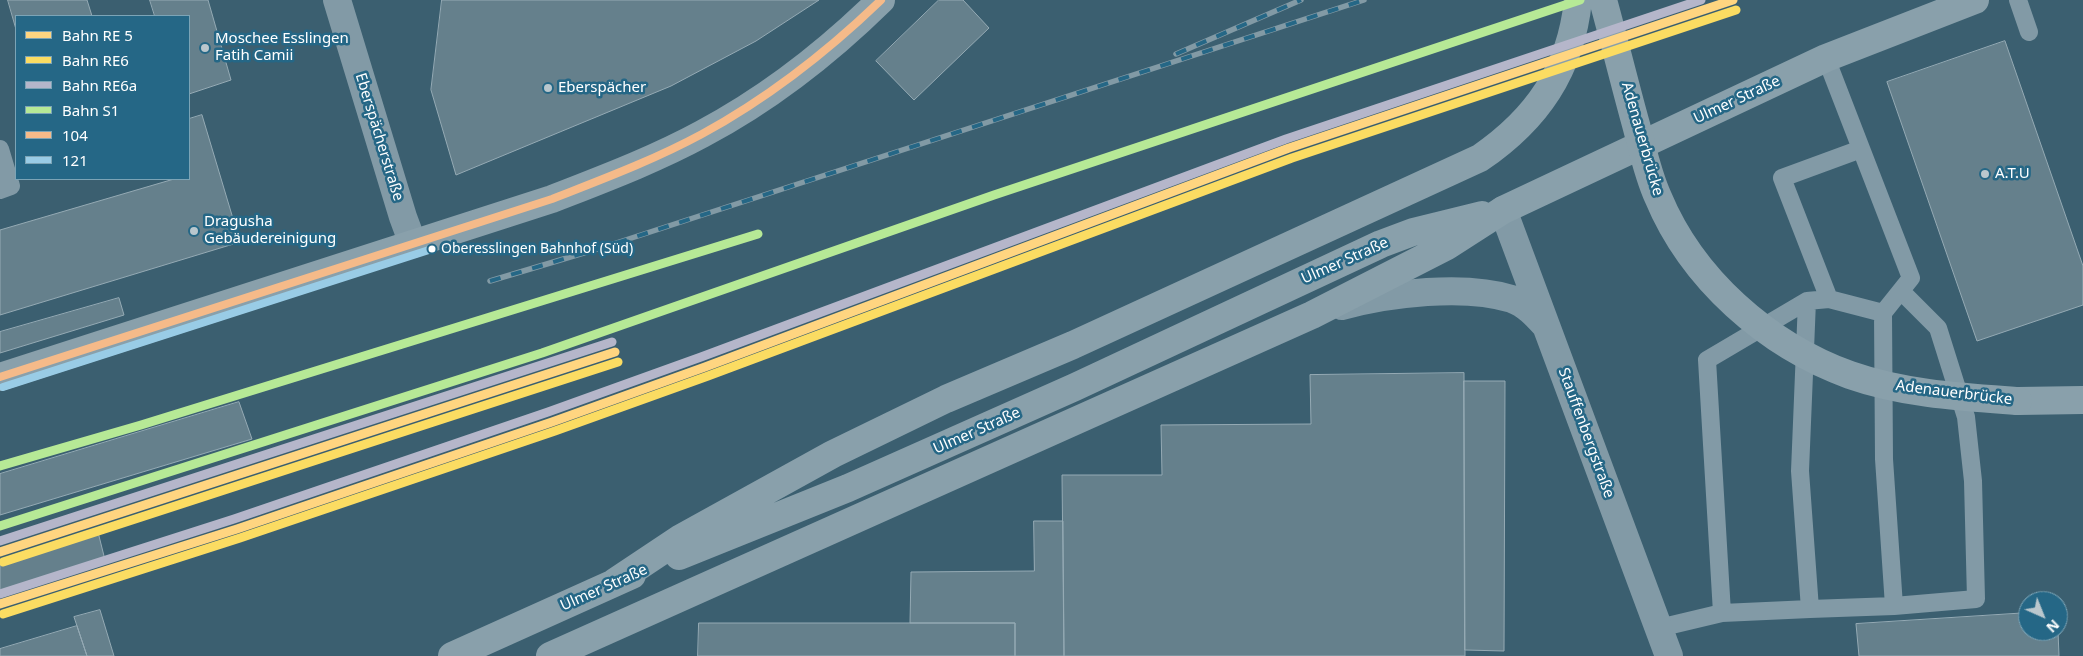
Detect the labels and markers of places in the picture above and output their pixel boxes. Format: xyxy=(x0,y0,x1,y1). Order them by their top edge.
place label: Moschee Esslingen Fatih Camii xyxy=(215,30,349,65)
marker: Moschee Esslingen Fatih Camii xyxy=(199,42,211,54)
place label: Eberspächer xyxy=(558,79,646,97)
marker: Eberspächer xyxy=(542,82,554,94)
place label: A.T.U xyxy=(1995,165,2030,183)
marker: A.T.U xyxy=(1979,168,1991,180)
place label: Dragusha Gebäudereinigung xyxy=(204,213,336,248)
marker: Dragusha Gebäudereinigung xyxy=(188,225,200,237)
place label: Oberesslingen Bahnhof (Süd) xyxy=(441,241,633,257)
marker: Oberesslingen Bahnhof (Süd) xyxy=(427,244,437,254)

